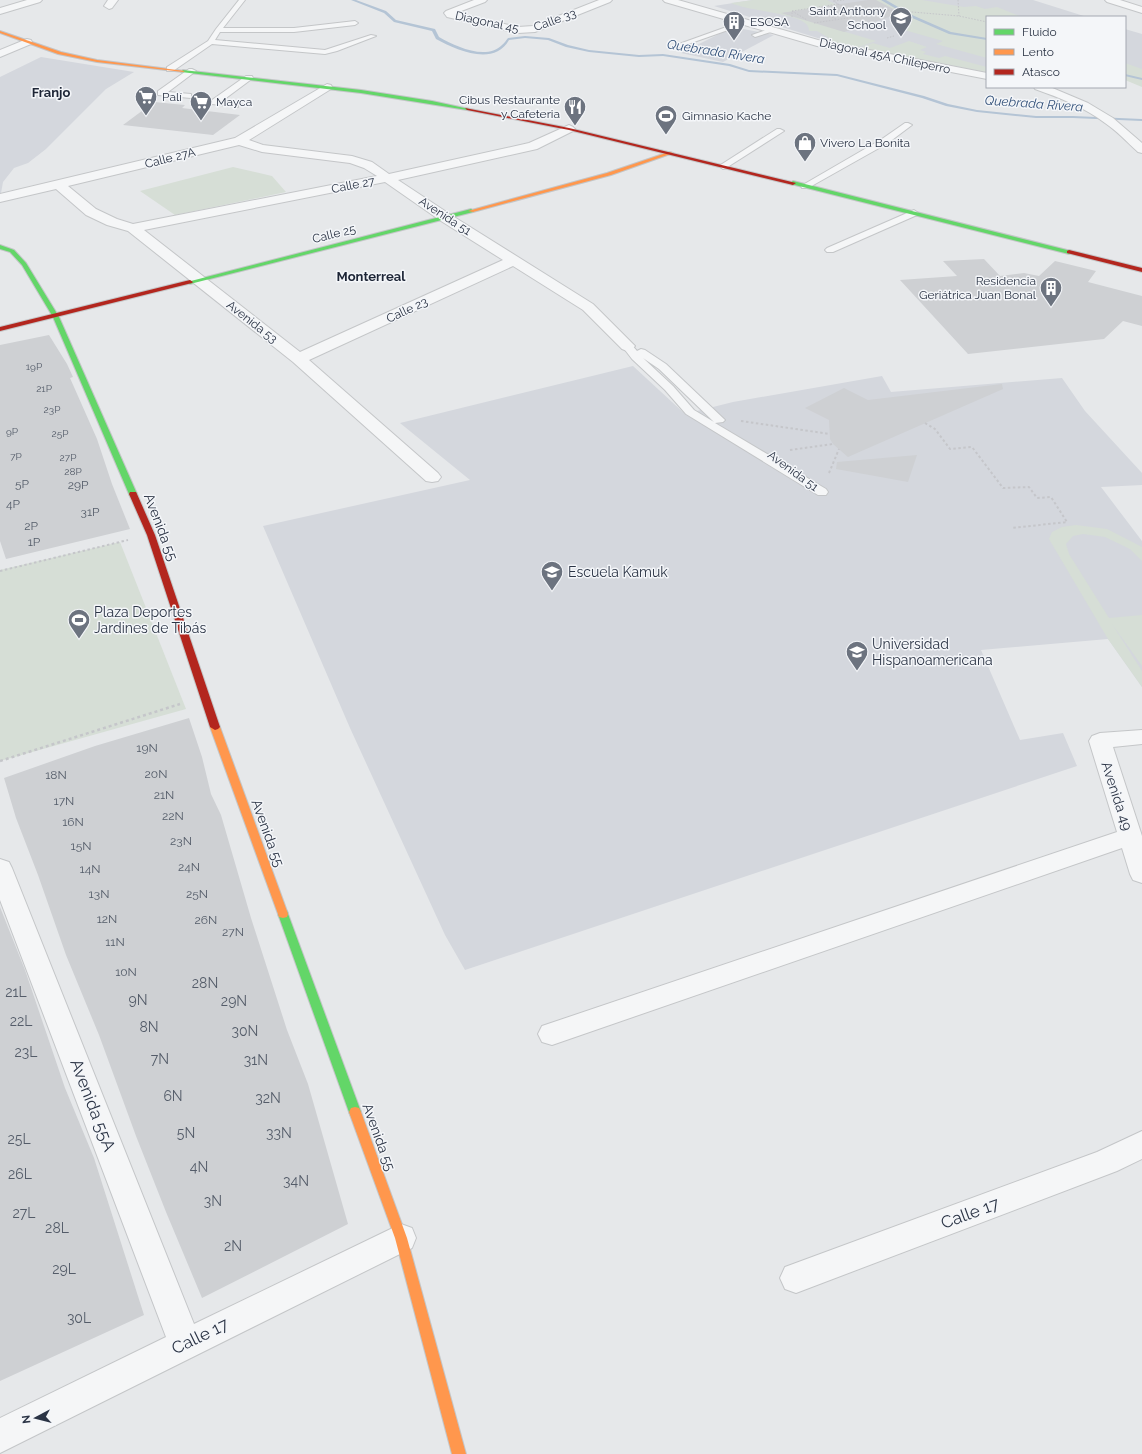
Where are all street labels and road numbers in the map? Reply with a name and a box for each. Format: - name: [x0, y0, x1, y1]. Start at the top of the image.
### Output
- street label: Calle 33: [532, 6, 578, 34]
- street label: Diagonal 45: [454, 8, 521, 36]
- street label: Diagonal 45A Chileperro: [818, 35, 952, 77]
- street label: Calle 27A: [143, 145, 197, 171]
- street label: Calle 27: [330, 174, 377, 196]
- street label: Avenida 51: [416, 194, 474, 238]
- street label: Calle 25: [311, 222, 358, 246]
- street label: Calle 23: [384, 294, 430, 326]
- street label: Avenida 53: [224, 298, 280, 346]
- street label: Avenida 51: [765, 448, 821, 494]
- street label: Avenida 55: [141, 491, 181, 563]
- street label: Avenida 49: [1098, 760, 1136, 832]
- street label: Avenida 55: [248, 797, 288, 869]
- street label: Avenida 55A: [66, 1056, 120, 1155]
- street label: Avenida 55: [359, 1101, 399, 1173]
- street label: Calle 17: [938, 1193, 1002, 1233]
- street label: Calle 17: [168, 1314, 232, 1358]

